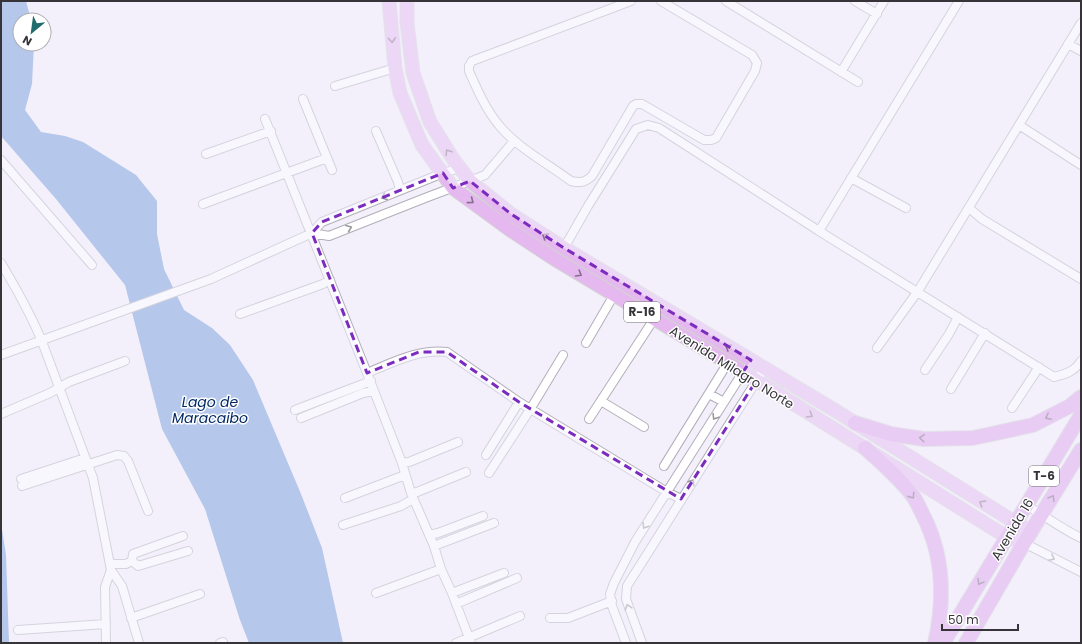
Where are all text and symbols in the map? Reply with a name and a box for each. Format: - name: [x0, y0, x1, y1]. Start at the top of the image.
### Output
- north arrow: [12, 12, 52, 52]
- text: N: [20, 32, 35, 50]
- one-way arrow: [388, 37, 397, 43]
- one-way arrow: [445, 149, 453, 156]
- one-way arrow: [381, 192, 389, 200]
- one-way arrow: [467, 197, 474, 204]
- one-way arrow: [345, 224, 352, 232]
- one-way arrow: [542, 233, 549, 241]
- one-way arrow: [575, 269, 582, 276]
- road number: R-16: [624, 302, 660, 322]
- street label: Avenida Milagro Norte: [666, 321, 798, 414]
- one-way arrow: [725, 344, 732, 351]
- water label: Lago de Maracaibo: [172, 392, 248, 428]
- one-way arrow: [806, 410, 813, 417]
- one-way arrow: [712, 413, 719, 420]
- one-way arrow: [1045, 413, 1053, 420]
- one-way arrow: [919, 434, 925, 443]
- road number: T-6: [1029, 466, 1059, 486]
- one-way arrow: [687, 479, 695, 486]
- one-way arrow: [907, 492, 915, 499]
- street label: Avenida 16: [986, 495, 1038, 564]
- one-way arrow: [1047, 495, 1054, 502]
- one-way arrow: [980, 500, 987, 507]
- one-way arrow: [643, 522, 650, 529]
- one-way arrow: [1048, 553, 1056, 561]
- one-way arrow: [977, 578, 984, 585]
- one-way arrow: [624, 603, 633, 610]
- scale bar: [942, 606, 1018, 632]
- text: 50 m: [948, 611, 979, 628]

